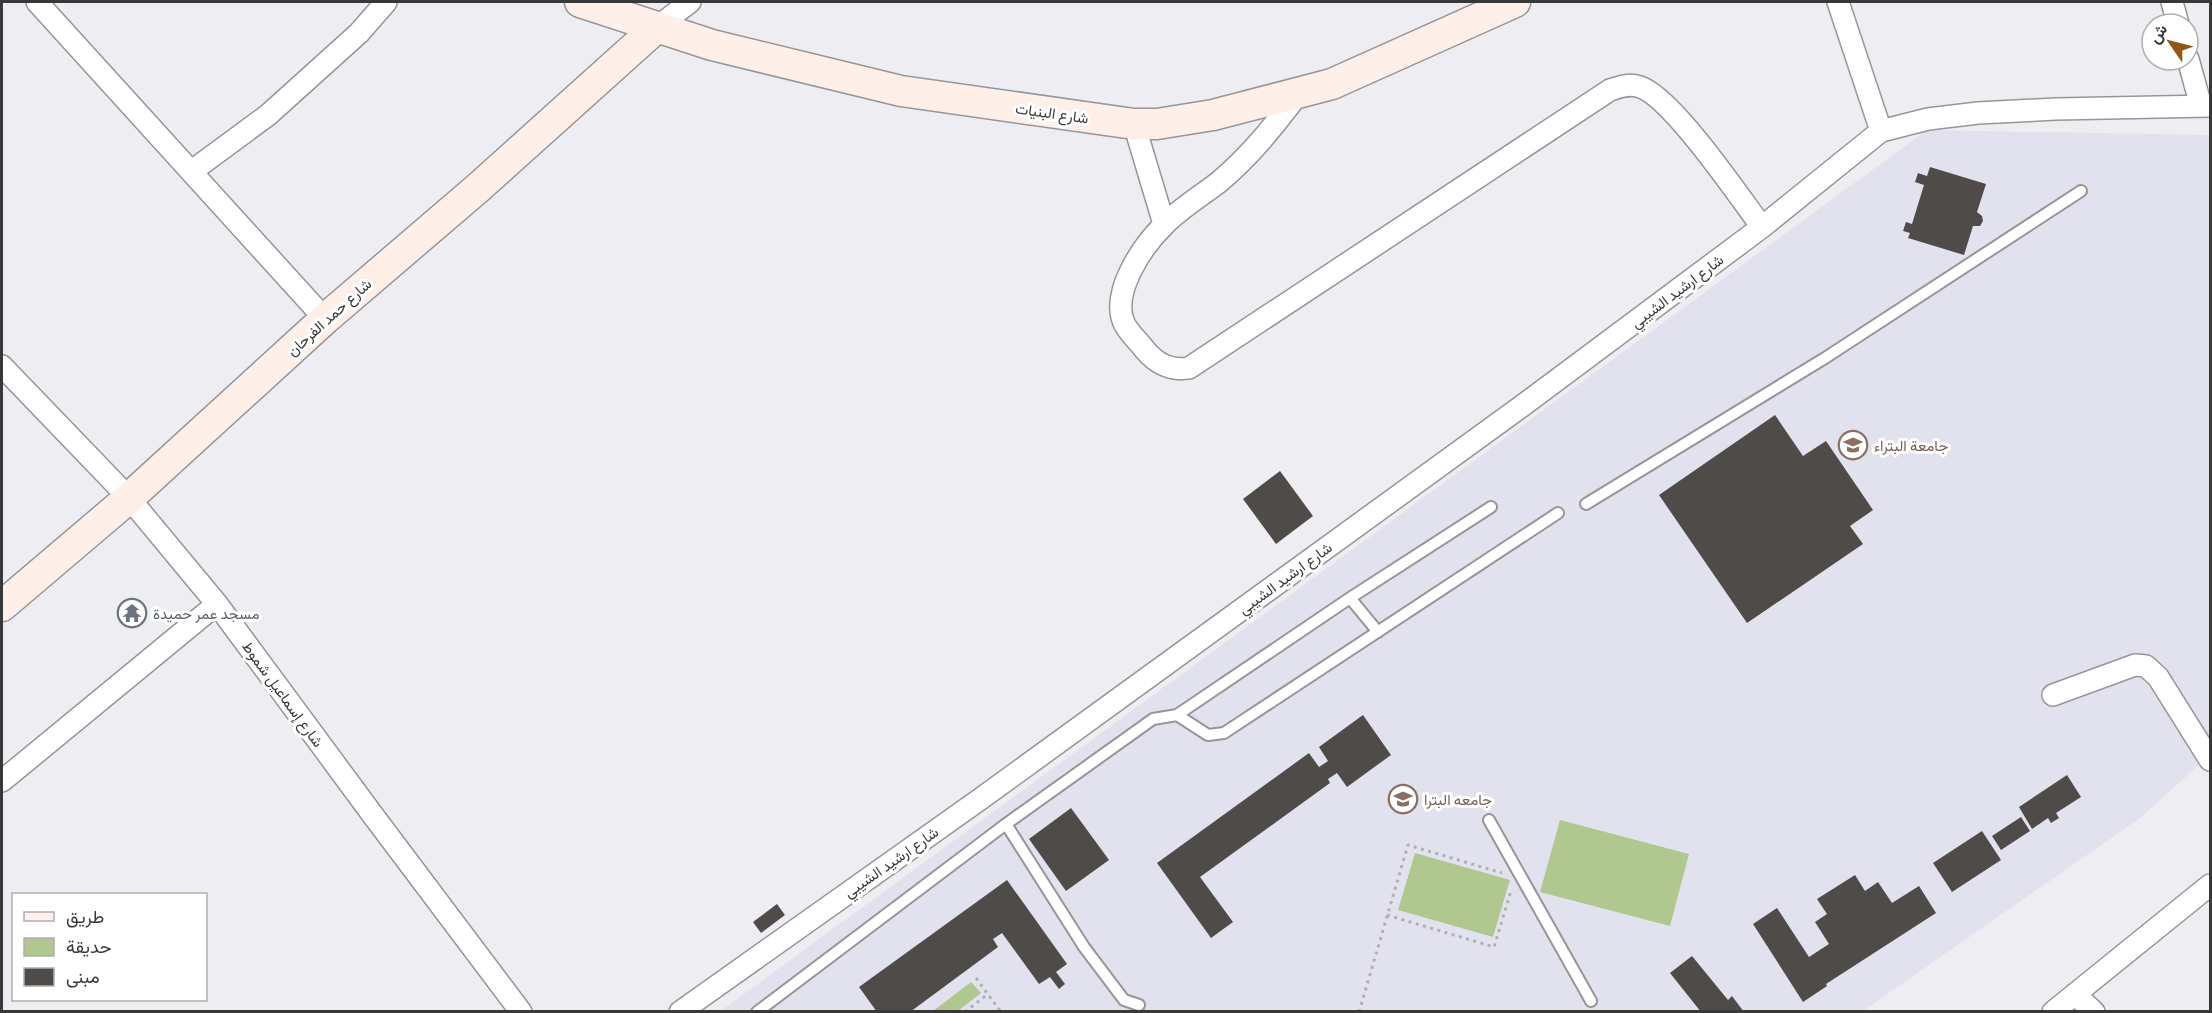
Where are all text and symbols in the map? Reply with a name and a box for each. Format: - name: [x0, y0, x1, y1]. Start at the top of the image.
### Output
- north arrow: [2140, 12, 2200, 72]
- text: ش: [2144, 20, 2171, 47]
- street label: شارع البنيات: [1014, 98, 1090, 130]
- street label: شارع ارشيد الشيبي: [1627, 250, 1730, 335]
- street label: شارع حمد الفرحان: [283, 274, 377, 361]
- school or university icon: جامعة البتراء: [1837, 429, 1869, 461]
- place label: جامعة البتراء: [1874, 436, 1948, 455]
- street label: شارع ارشيد الشيبي: [1234, 537, 1338, 622]
- temple icon: مسجد عمر حميدة: [116, 597, 148, 629]
- place label: مسجد عمر حميدة: [153, 604, 260, 623]
- street label: شارع إسماعيل شموط: [237, 637, 328, 752]
- school or university icon: جامعه البترا: [1387, 783, 1419, 815]
- place label: جامعه البترا: [1424, 790, 1492, 809]
- street label: شارع ارشيد الشيبي: [840, 822, 945, 905]
- legend: [12, 893, 207, 1001]
- text: طريق: [66, 905, 104, 928]
- text: حديقة: [66, 935, 112, 958]
- text: مبنى: [66, 965, 100, 988]

